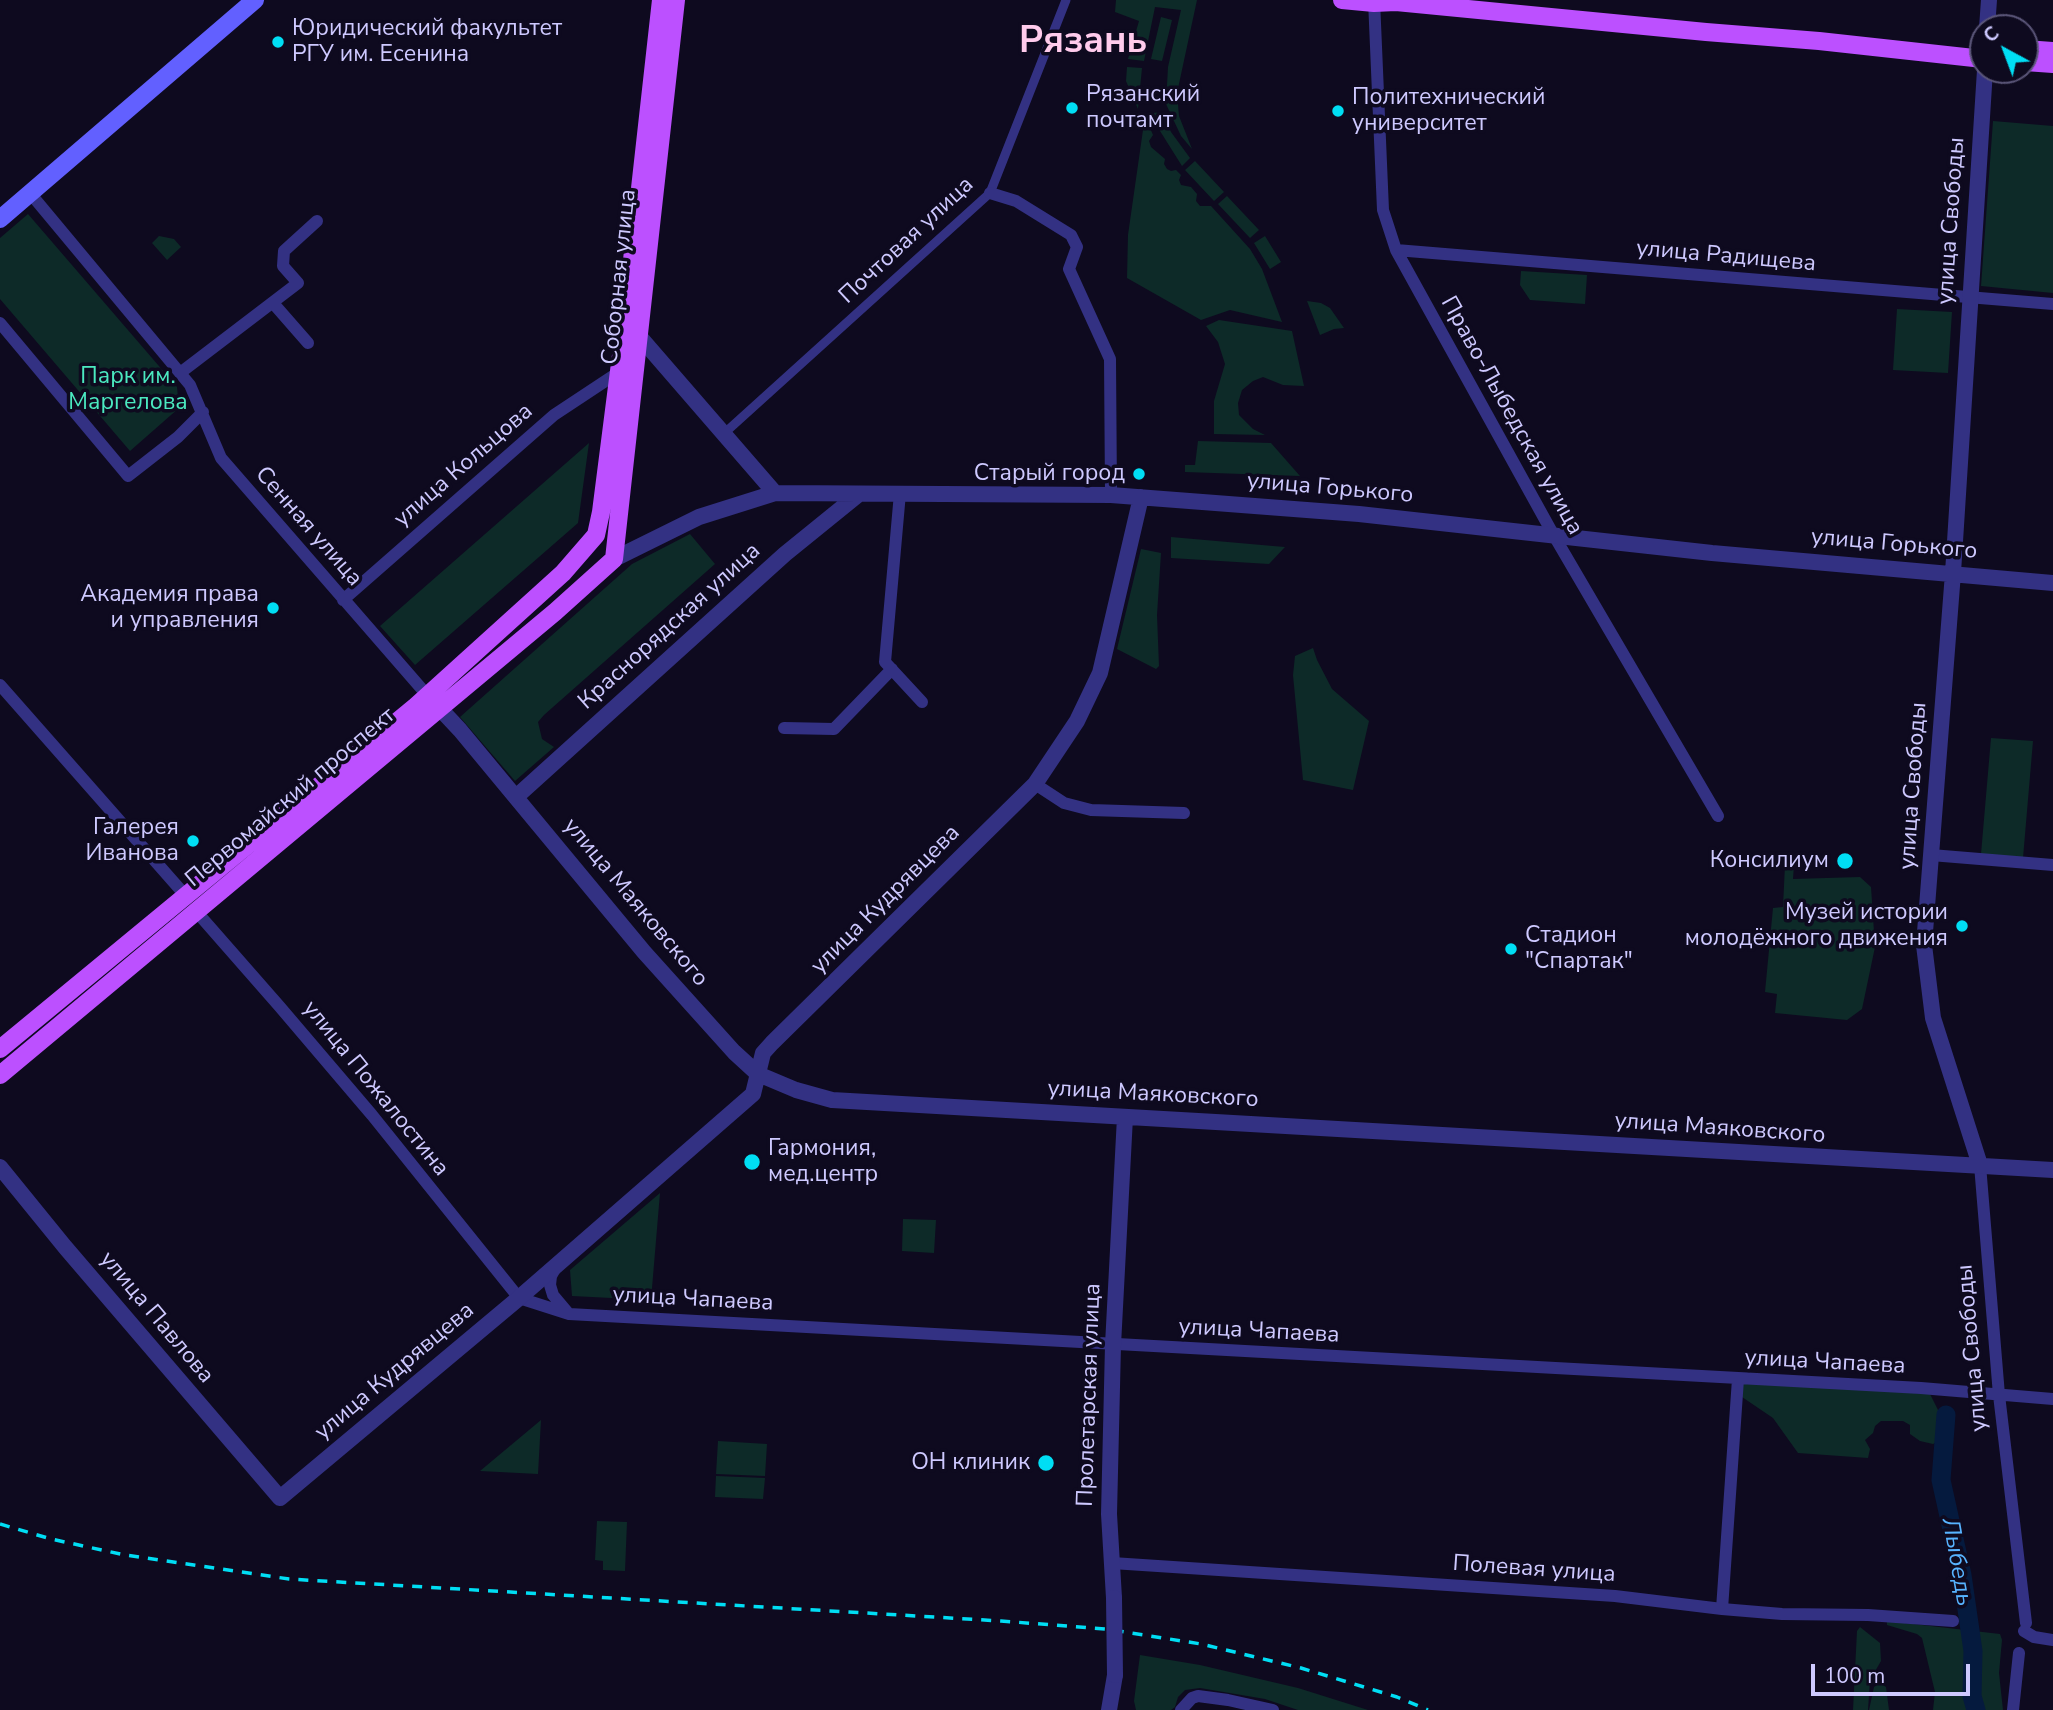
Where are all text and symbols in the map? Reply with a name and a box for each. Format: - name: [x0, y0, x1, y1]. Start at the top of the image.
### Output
- north arrow: [1969, 14, 2039, 84]
- place label: Юридический факультет РГУ им. Есенина: [292, 15, 562, 69]
- district label: Рязань: [1019, 21, 1147, 65]
- text: С: [1978, 21, 2005, 49]
- marker: Юридический факультет РГУ им. Есенина: [270, 34, 286, 50]
- place label: Рязанский почтамт: [1086, 81, 1200, 135]
- place label: Политехнический университет: [1352, 84, 1545, 138]
- marker: Рязанский почтамт: [1064, 100, 1080, 116]
- marker: Политехнический университет: [1330, 103, 1346, 119]
- street label: улица Свободы: [1932, 136, 1972, 306]
- street label: Почтовая улица: [834, 172, 980, 310]
- street label: Соборная улица: [597, 188, 643, 366]
- street label: улица Радищева: [1635, 235, 1817, 279]
- street label: Право-Лыбедская улица: [1434, 292, 1588, 540]
- park label: Парк им. Маргелова: [68, 363, 188, 417]
- street label: улица Кольцова: [389, 398, 539, 534]
- place label: Старый город: [974, 460, 1125, 488]
- street label: Сенная улица: [249, 462, 367, 592]
- marker: Старый город: [1131, 466, 1147, 482]
- street label: улица Горького: [1246, 468, 1414, 510]
- street label: улица Горького: [1810, 524, 1978, 566]
- street label: Краснорядская улица: [573, 538, 767, 716]
- place label: Академия права и управления: [80, 581, 259, 635]
- marker: Академия права и управления: [265, 600, 281, 616]
- street label: улица Свободы: [1894, 701, 1934, 871]
- street label: Первомайский проспект: [181, 702, 401, 894]
- street label: улица Маяковского: [557, 813, 713, 993]
- place label: Галерея Иванова: [86, 814, 179, 868]
- street label: улица Кудрявцева: [806, 820, 966, 980]
- marker: Галерея Иванова: [185, 833, 201, 849]
- place label: Консилиум: [1710, 847, 1829, 875]
- marker: Консилиум: [1835, 851, 1855, 871]
- place label: Музей истории молодёжного движения: [1685, 899, 1948, 953]
- marker: Музей истории молодёжного движения: [1954, 918, 1970, 934]
- place label: Стадион "Спартак": [1525, 922, 1633, 976]
- marker: Стадион "Спартак": [1503, 941, 1519, 957]
- street label: улица Пожалостина: [296, 996, 454, 1182]
- street label: улица Маяковского: [1047, 1076, 1259, 1114]
- street label: улица Маяковского: [1614, 1108, 1826, 1150]
- place label: Гармония, мед.центр: [768, 1135, 878, 1189]
- marker: Гармония, мед.центр: [742, 1152, 762, 1172]
- street label: улица Павлова: [93, 1246, 219, 1390]
- street label: улица Свободы: [1952, 1263, 1994, 1433]
- street label: улица Чапаева: [612, 1282, 774, 1318]
- street label: Пролетарская улица: [1072, 1283, 1108, 1507]
- street label: улица Кудрявцева: [310, 1297, 480, 1447]
- street label: улица Чапаева: [1178, 1314, 1340, 1350]
- street label: улица Чапаева: [1744, 1345, 1906, 1381]
- place label: ОН клиник: [911, 1449, 1030, 1477]
- marker: ОН клиник: [1036, 1453, 1056, 1473]
- water label: Лыбедь: [1934, 1516, 1978, 1608]
- street label: Полевая улица: [1452, 1551, 1616, 1589]
- scale bar: [1815, 1650, 1974, 1694]
- text: 100 m: [1824, 1662, 1885, 1690]

